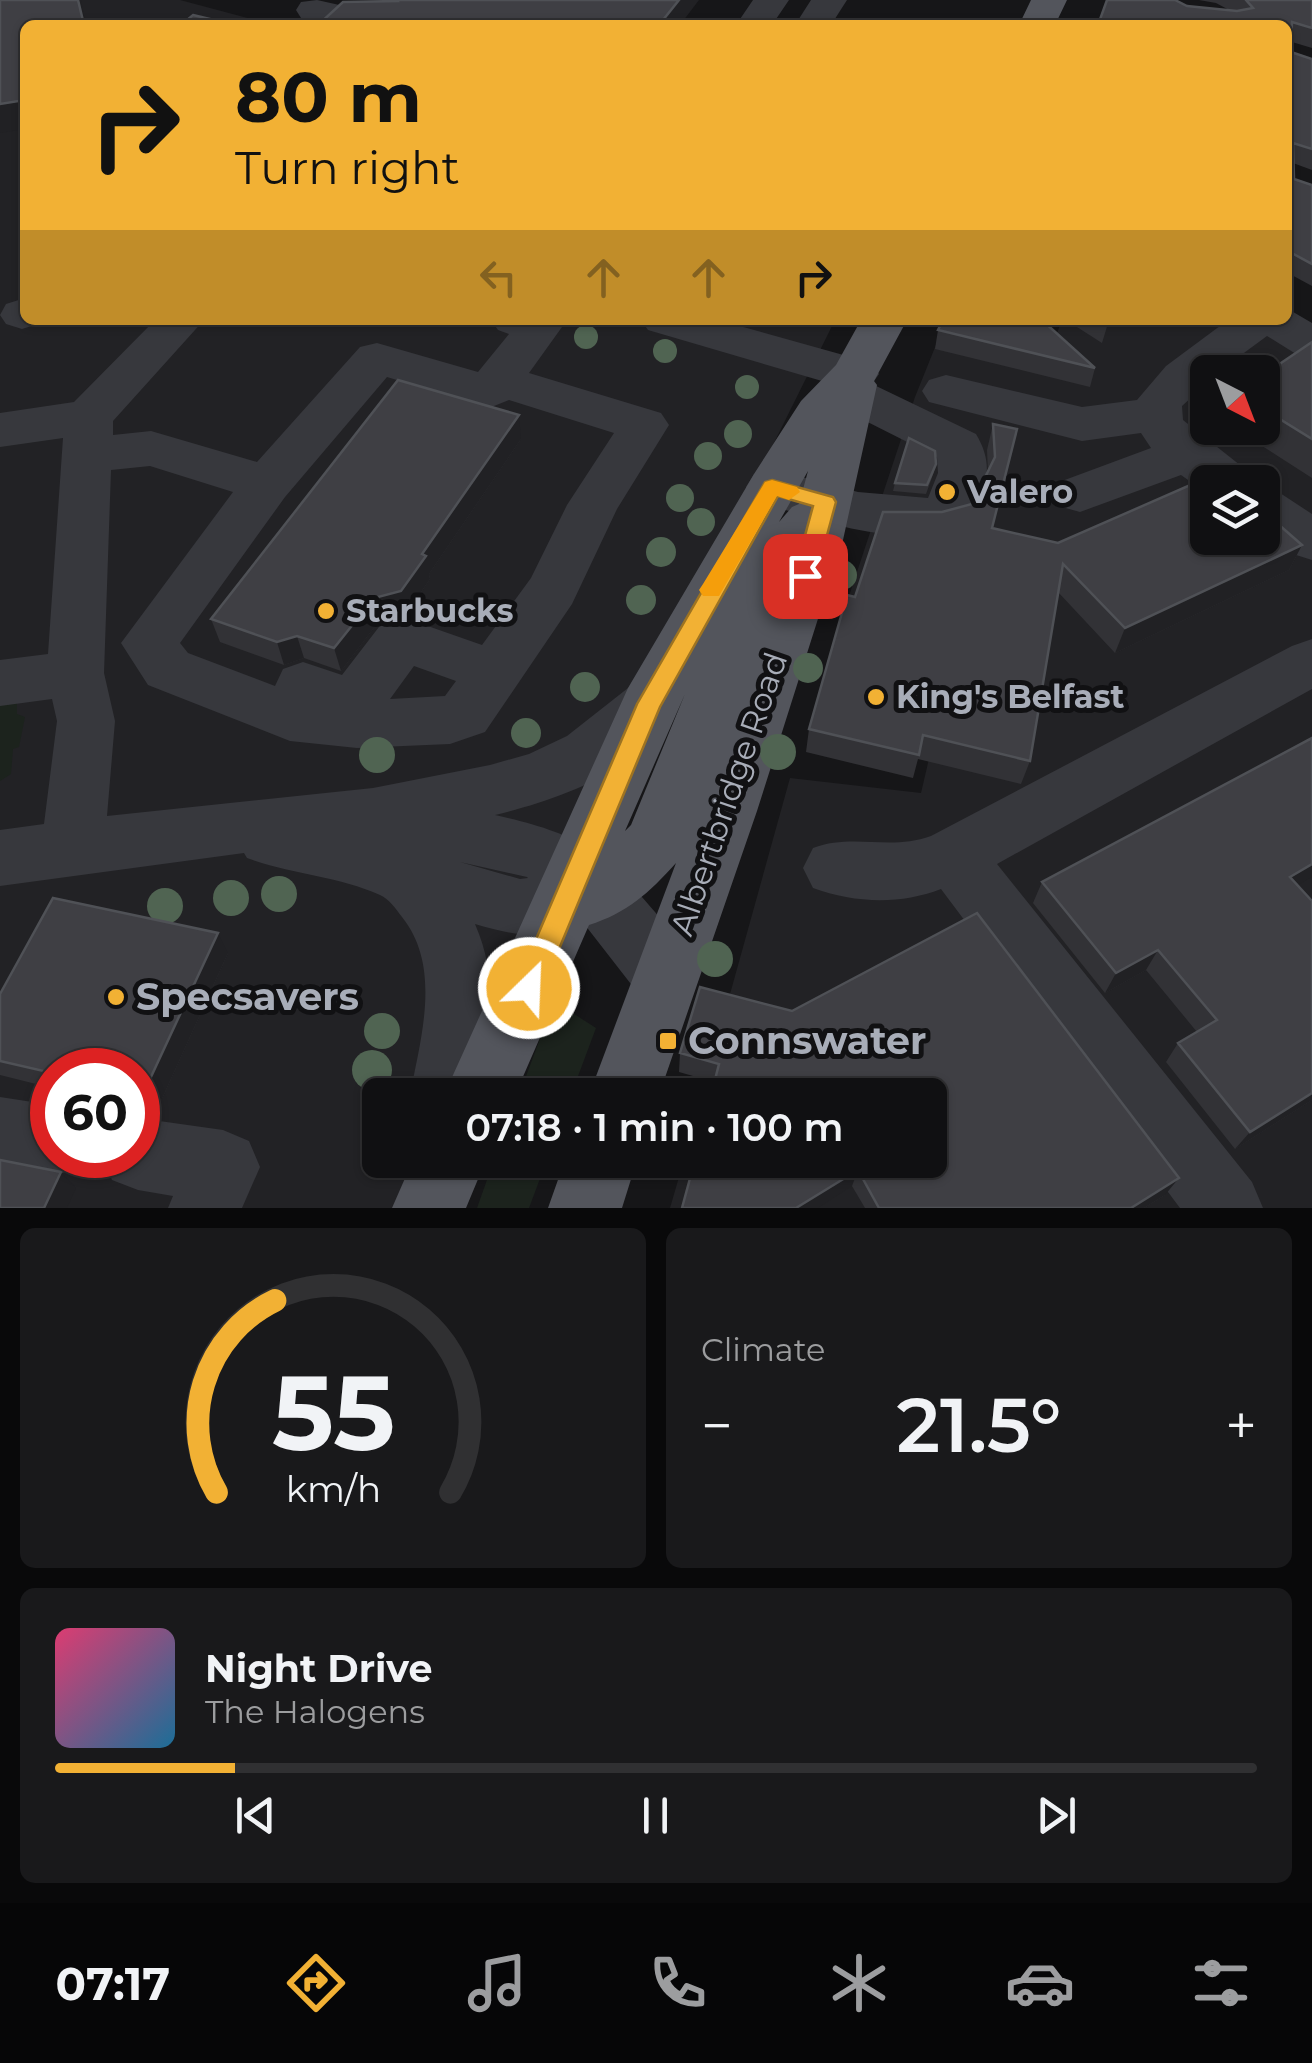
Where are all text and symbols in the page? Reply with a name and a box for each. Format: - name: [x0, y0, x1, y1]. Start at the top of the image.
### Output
- text: 80 m: [235, 54, 422, 140]
- icon: right: [70, 60, 200, 190]
- text: Turn right: [235, 140, 460, 195]
- icon: left: [471, 250, 526, 305]
- icon: ahead: [576, 250, 631, 305]
- icon: ahead: [681, 250, 736, 305]
- icon: right: [786, 250, 841, 305]
- north arrow: [1190, 355, 1280, 445]
- map controls: [1190, 355, 1280, 555]
- button: layers: [1190, 465, 1280, 555]
- place label: Valero: [966, 472, 1073, 511]
- marker: Valero: [936, 481, 958, 503]
- pin: [763, 534, 848, 619]
- icon: arrive: [778, 549, 833, 604]
- place label: Starbucks: [346, 591, 513, 630]
- marker: Starbucks: [315, 600, 337, 622]
- street label: Albertbridge Road: [662, 647, 795, 940]
- place label: King's Belfast: [896, 677, 1124, 716]
- marker: King's Belfast: [865, 686, 887, 708]
- position arrow: [477, 936, 581, 1040]
- place label: Specsavers: [136, 973, 359, 1020]
- marker: Specsavers: [105, 986, 127, 1008]
- place label: Connswater: [688, 1017, 926, 1064]
- marker: Connswater: [657, 1030, 679, 1052]
- speed limit sign: 60: [30, 1048, 160, 1178]
- text: 07:18 · 1 min · 100 m: [466, 1104, 843, 1151]
- text: Climate: [701, 1330, 825, 1369]
- text: 55: [271, 1349, 395, 1476]
- text: 21.5°: [896, 1379, 1062, 1471]
- text: −: [701, 1392, 733, 1459]
- text: +: [1225, 1392, 1257, 1459]
- text: km/h: [285, 1467, 381, 1511]
- text: Night Drive: [205, 1645, 432, 1692]
- text: The Halogens: [205, 1692, 425, 1731]
- icon: previous: [228, 1788, 283, 1843]
- icon: pause: [628, 1788, 683, 1843]
- icon: next: [1029, 1788, 1084, 1843]
- icon: directions: [281, 1948, 351, 2018]
- icon: music: [462, 1948, 532, 2018]
- icon: phone: [643, 1948, 713, 2018]
- icon: climate: [824, 1948, 894, 2018]
- icon: car: [1005, 1948, 1075, 2018]
- icon: filters: [1186, 1948, 1256, 2018]
- text: 07:17: [56, 1956, 170, 2011]

